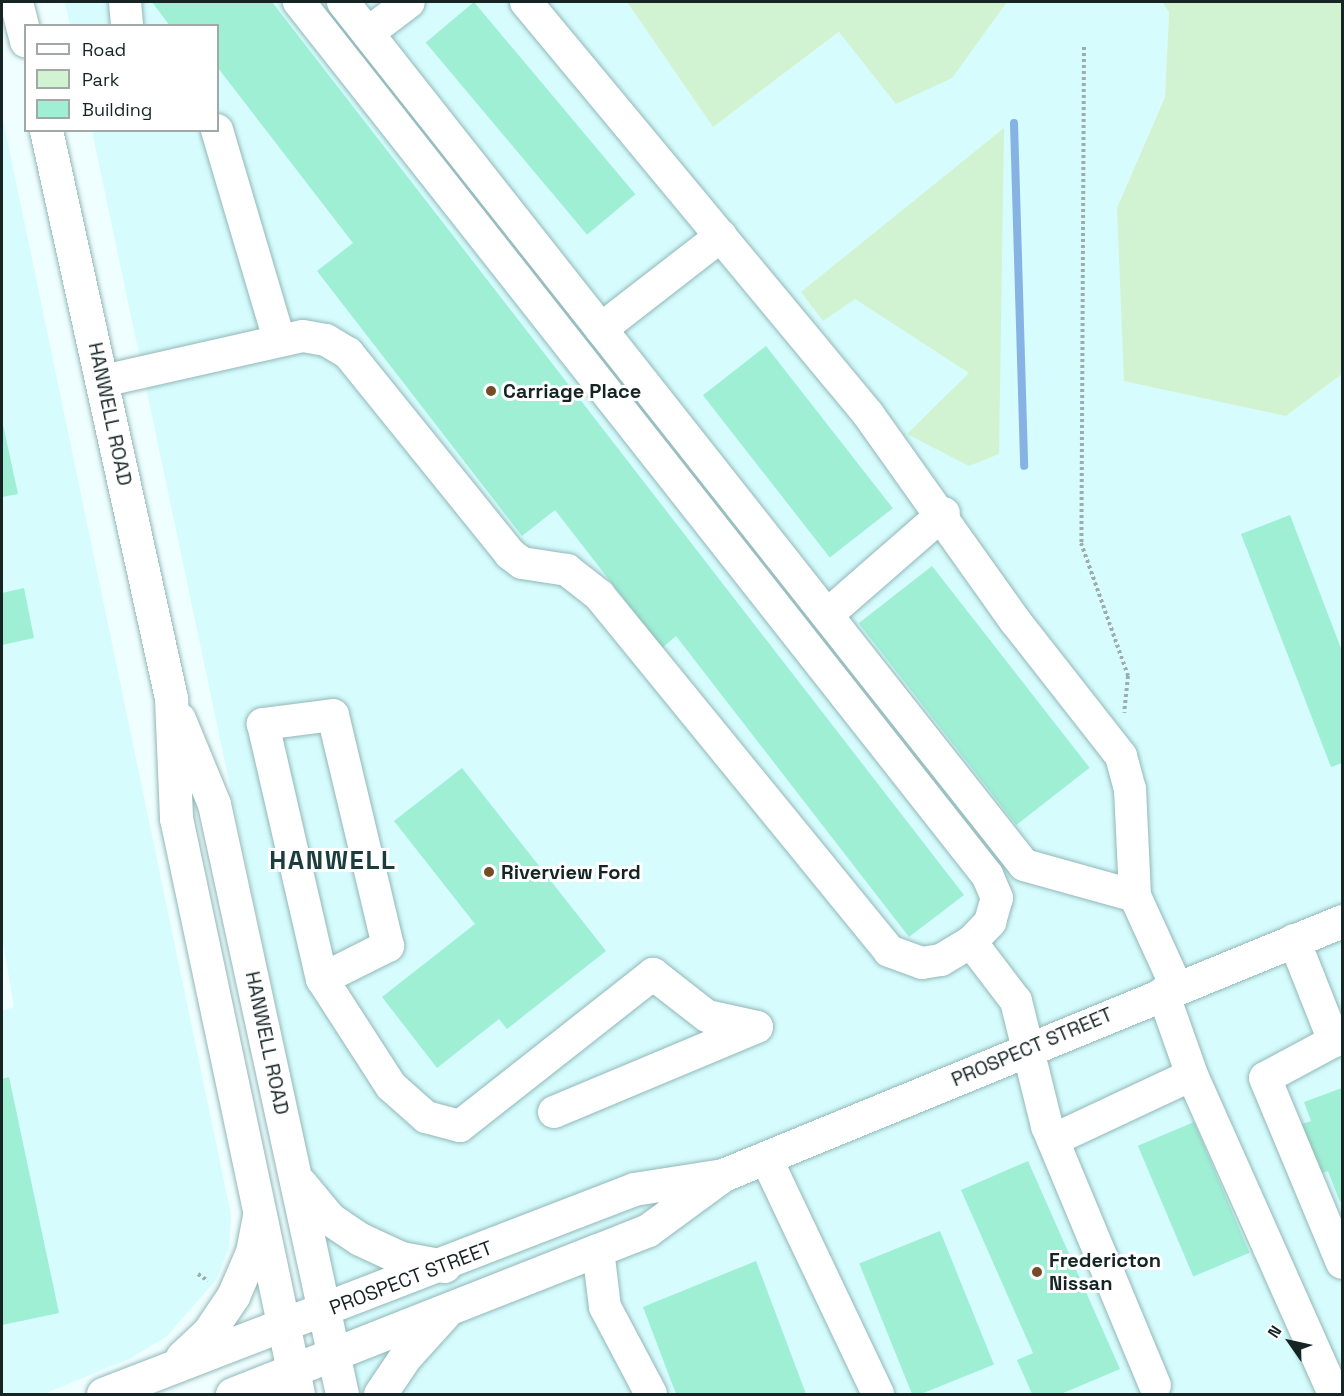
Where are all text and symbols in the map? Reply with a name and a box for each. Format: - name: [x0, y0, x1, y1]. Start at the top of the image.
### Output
- legend: [24, 24, 219, 132]
- text: Road: [82, 38, 126, 61]
- text: Park: [82, 68, 119, 91]
- text: Building: [82, 98, 152, 121]
- street label: HANWELL ROAD: [83, 340, 137, 488]
- place label: Carriage Place: [503, 379, 641, 403]
- marker: Carriage Place: [484, 384, 498, 398]
- district label: HANWELL: [269, 845, 397, 877]
- place label: Riverview Ford: [501, 860, 641, 884]
- marker: Riverview Ford: [482, 865, 496, 879]
- street label: HANWELL ROAD: [240, 969, 294, 1117]
- street label: PROSPECT STREET: [948, 1002, 1116, 1092]
- street label: PROSPECT STREET: [326, 1236, 496, 1320]
- place label: Fredericton Nissan: [1049, 1248, 1161, 1295]
- marker: Fredericton Nissan: [1030, 1265, 1044, 1279]
- north arrow: [1260, 1312, 1320, 1372]
- text: N: [1263, 1321, 1286, 1342]

